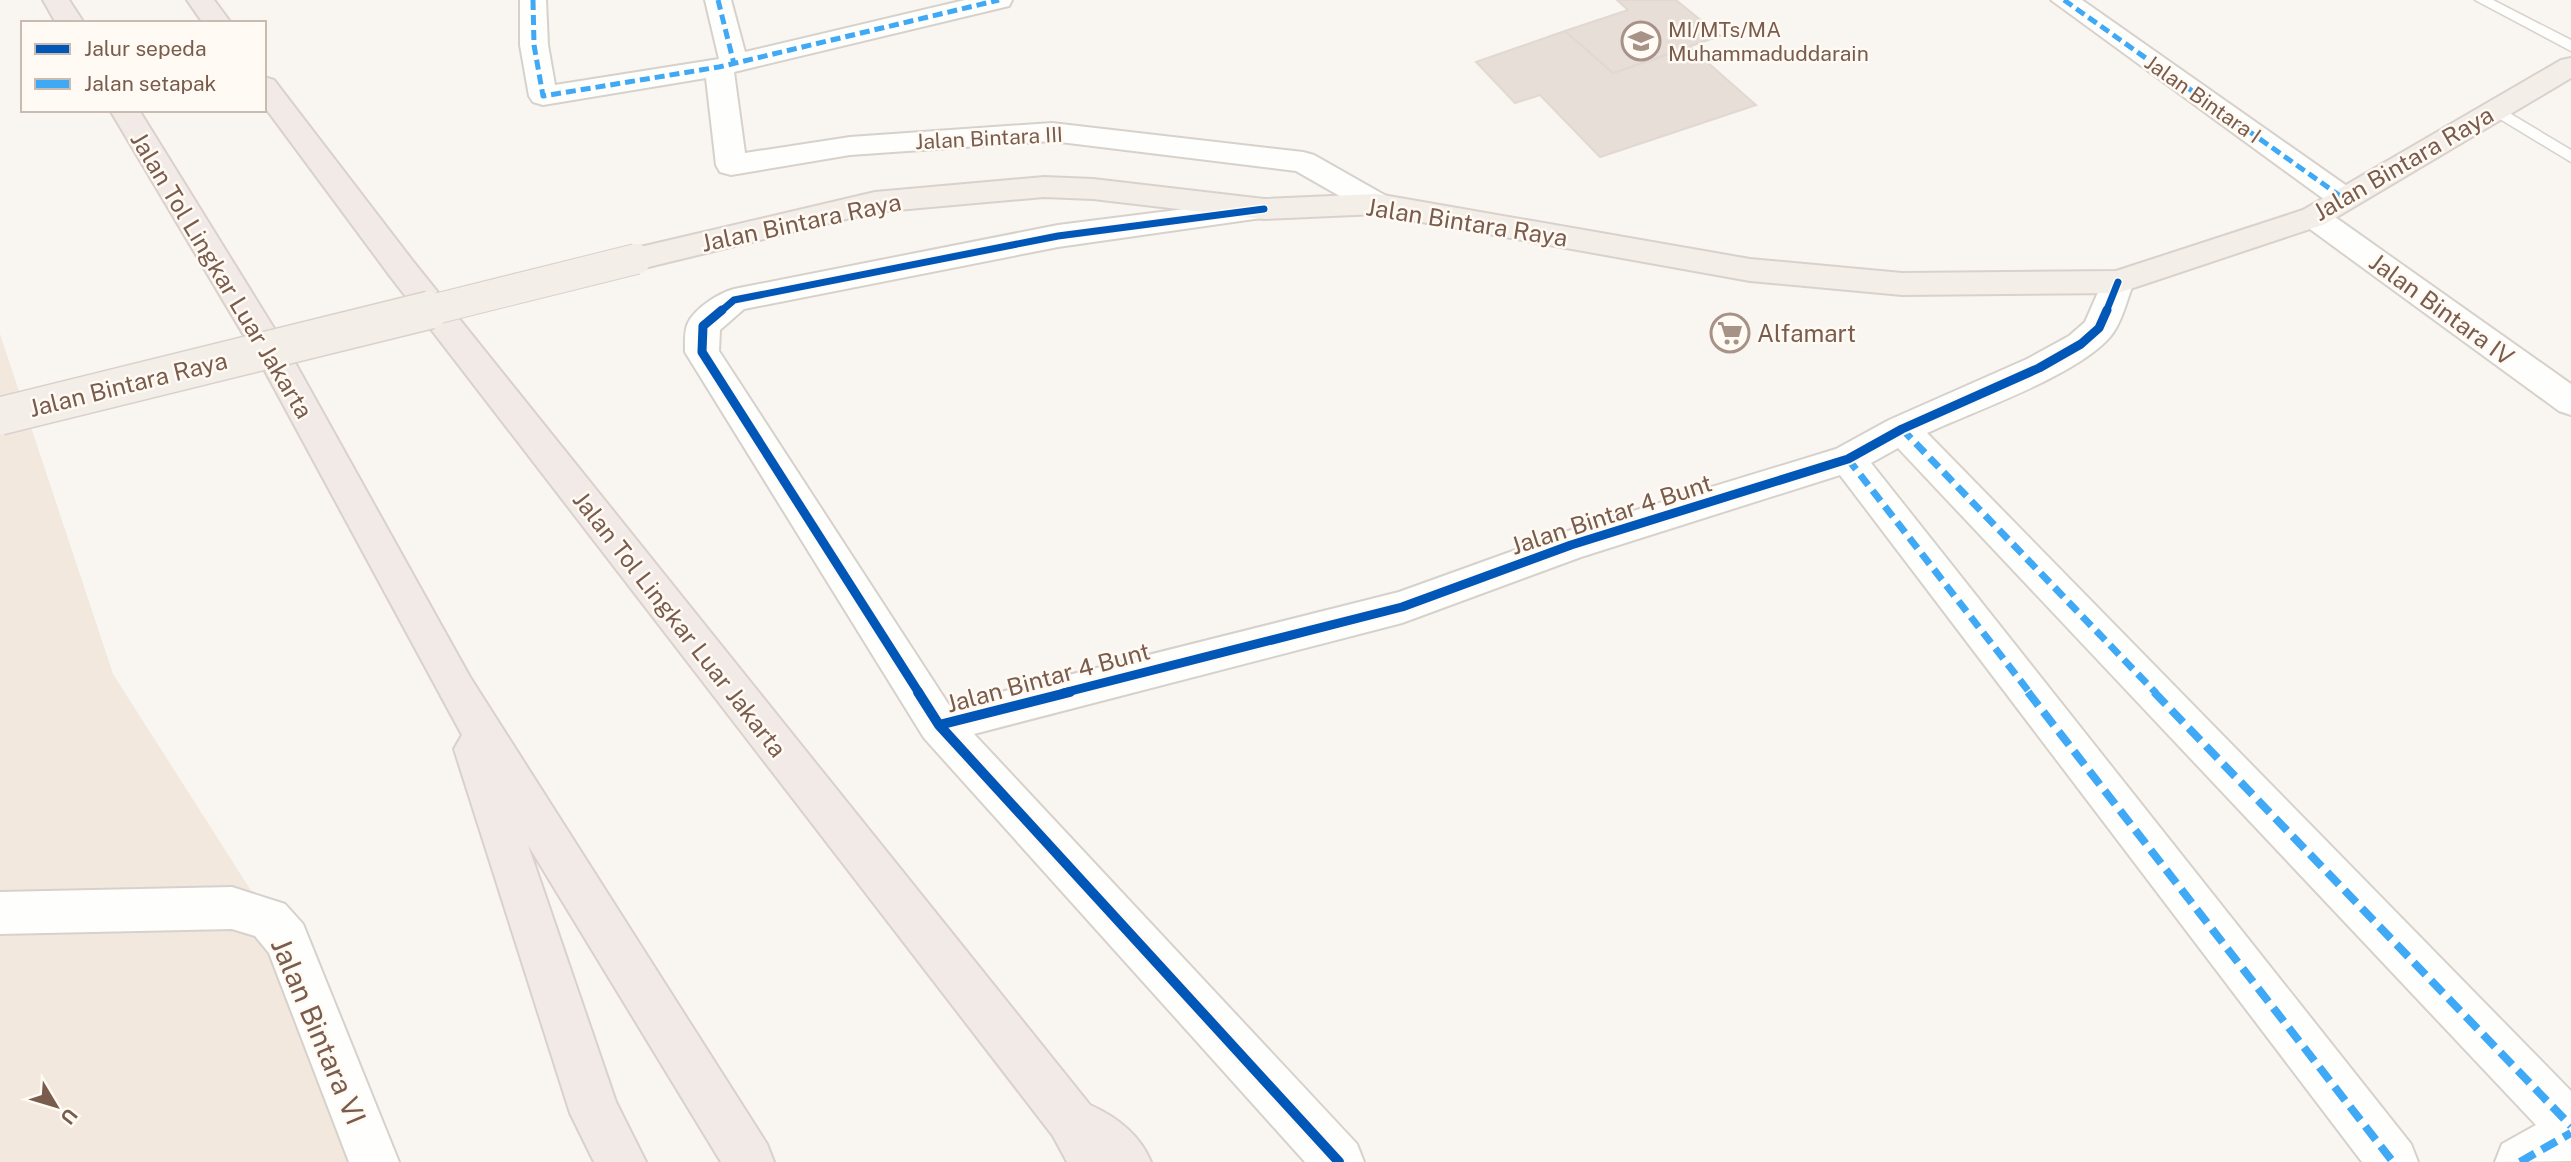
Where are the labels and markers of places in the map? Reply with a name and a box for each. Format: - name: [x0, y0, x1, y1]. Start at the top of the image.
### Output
- place label: MI/MTs/MA Muhammaduddarain: [1668, 17, 1869, 66]
- school or university icon: MI/MTs/MA Muhammaduddarain: [1620, 20, 1662, 62]
- supermarket icon: Alfamart: [1709, 312, 1751, 354]
- place label: Alfamart: [1757, 319, 1856, 347]

